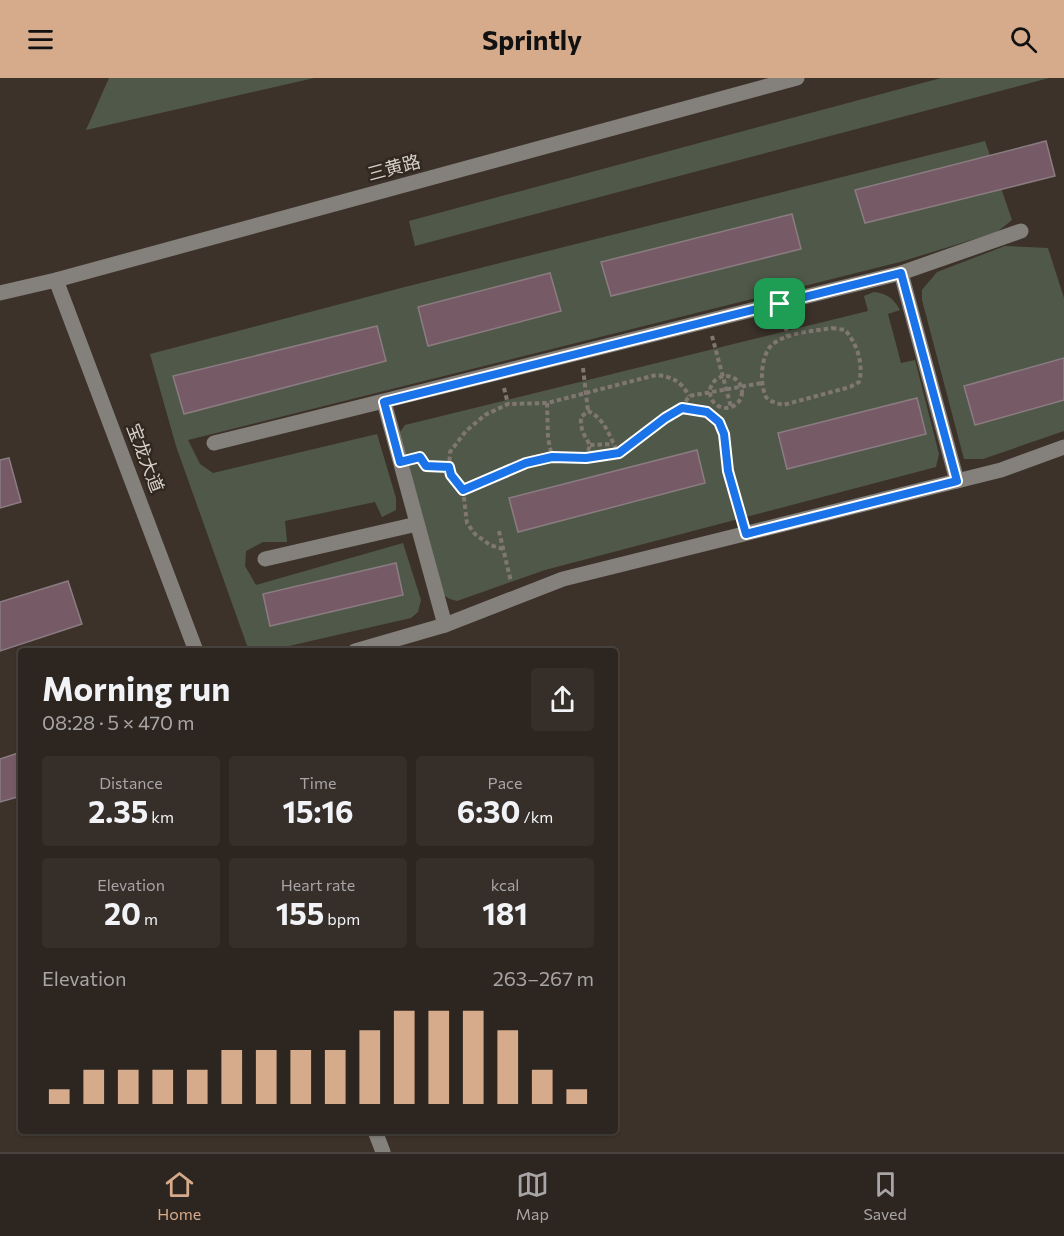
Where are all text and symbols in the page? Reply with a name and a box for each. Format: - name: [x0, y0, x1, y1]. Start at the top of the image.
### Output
- icon: menu: [24, 23, 57, 56]
- text: Sprintly: [482, 23, 582, 56]
- icon: search: [1007, 23, 1040, 56]
- street label: 三黄路: [365, 149, 423, 185]
- pin: [754, 278, 805, 329]
- icon: arrive: [763, 287, 796, 320]
- street label: 宝龙大道: [123, 420, 169, 495]
- text: Morning run: [42, 667, 230, 708]
- button: share: [531, 668, 594, 731]
- text: 08:28 · 5 × 470 m: [42, 710, 194, 734]
- text: Distance: [99, 773, 163, 792]
- text: Time: [300, 773, 336, 792]
- text: Pace: [488, 773, 522, 792]
- text: 2.35: [88, 792, 148, 829]
- text: 15:16: [282, 792, 354, 829]
- text: 6:30: [457, 792, 521, 829]
- text: km: [148, 807, 174, 826]
- text: /km: [521, 807, 553, 826]
- text: Elevation: [97, 875, 165, 894]
- text: Heart rate: [281, 875, 355, 894]
- text: kcal: [491, 875, 519, 894]
- text: 20: [104, 894, 141, 931]
- text: 155: [276, 894, 324, 931]
- text: 181: [482, 894, 528, 931]
- text: m: [141, 909, 158, 928]
- text: bpm: [324, 909, 360, 928]
- text: Elevation: [42, 966, 127, 990]
- text: 263–267 m: [493, 966, 594, 990]
- tab: Home: [157, 1168, 201, 1223]
- tab: Map: [516, 1168, 549, 1223]
- tab: Saved: [863, 1168, 907, 1223]

